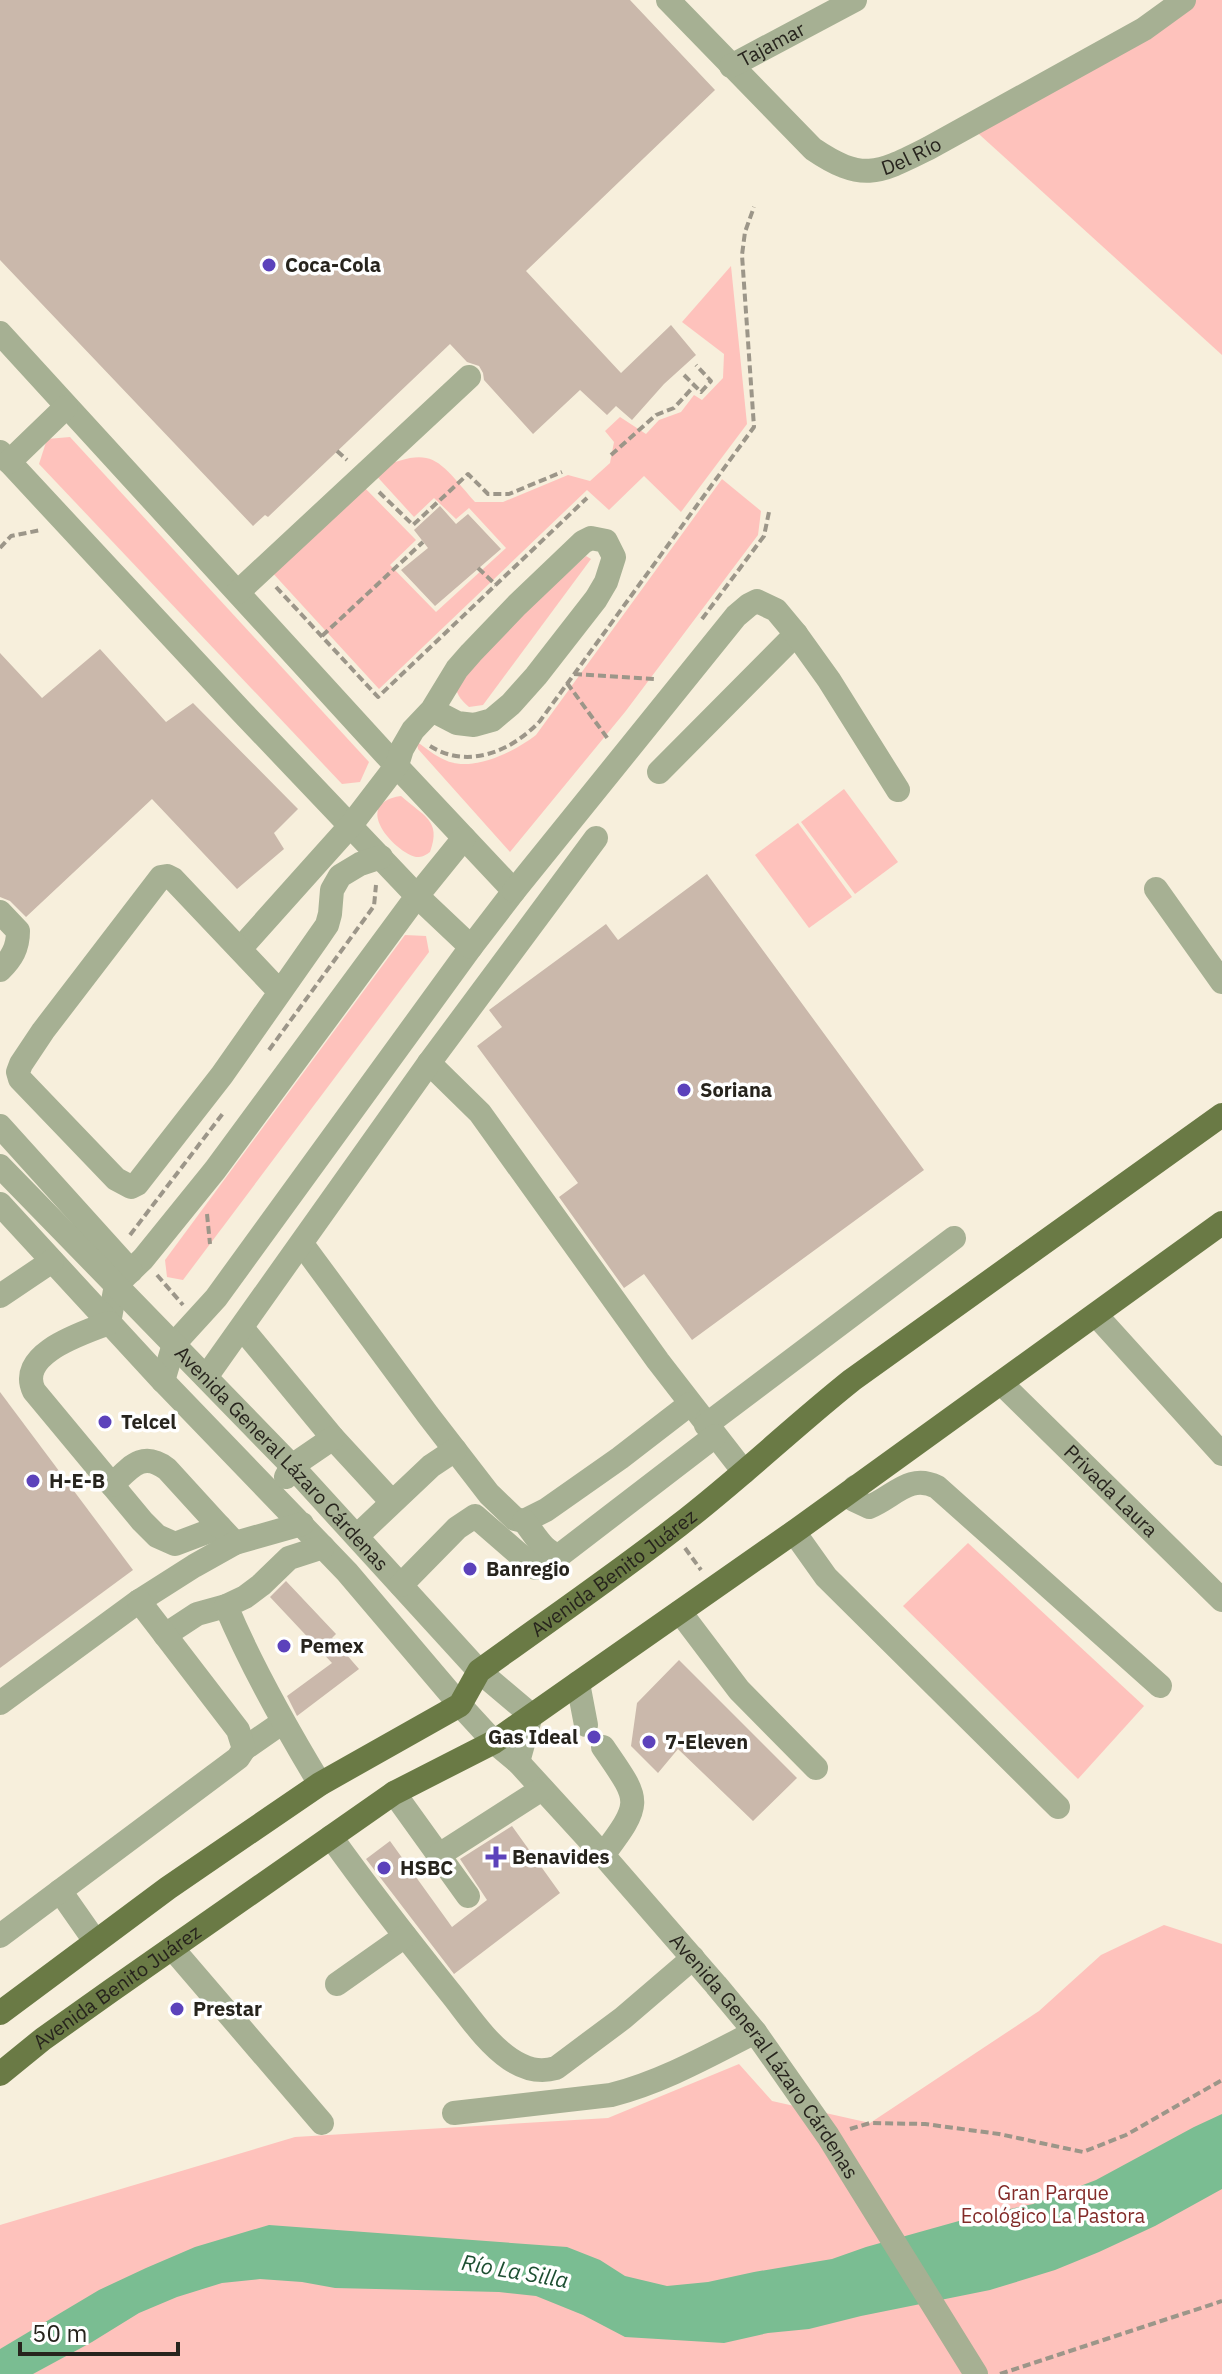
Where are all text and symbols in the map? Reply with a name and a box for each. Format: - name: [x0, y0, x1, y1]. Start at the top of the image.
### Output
- street label: Tajamar: [733, 15, 809, 73]
- street label: Del Río: [877, 130, 946, 181]
- place label: Coca-Cola: [285, 251, 381, 278]
- marker: Coca-Cola: [260, 256, 278, 274]
- place label: Soriana: [700, 1076, 772, 1103]
- marker: Soriana: [675, 1081, 693, 1099]
- street label: Avenida General Lázaro Cárdenas: [169, 1340, 395, 1576]
- place label: Telcel: [121, 1408, 176, 1435]
- marker: Telcel: [96, 1413, 114, 1431]
- street label: Privada Laura: [1058, 1438, 1164, 1543]
- place label: H-E-B: [49, 1467, 105, 1494]
- marker: H-E-B: [24, 1472, 42, 1490]
- street label: Avenida Benito Juárez: [525, 1503, 702, 1643]
- place label: Banregio: [486, 1555, 570, 1582]
- marker: Banregio: [461, 1560, 479, 1578]
- place label: Pemex: [300, 1632, 364, 1659]
- marker: Pemex: [275, 1637, 293, 1655]
- place label: Gas Ideal: [488, 1723, 578, 1750]
- marker: Gas Ideal: [585, 1728, 603, 1746]
- place label: 7-Eleven: [665, 1728, 748, 1755]
- marker: 7-Eleven: [640, 1733, 658, 1751]
- place label: Benavides: [512, 1843, 610, 1870]
- marker: Benavides: [487, 1848, 505, 1866]
- place label: HSBC: [400, 1854, 453, 1881]
- marker: HSBC: [375, 1859, 393, 1877]
- street label: Avenida Benito Juárez: [27, 1918, 206, 2055]
- street label: Avenida General Lázaro Cárdenas: [664, 1927, 865, 2184]
- place label: Prestar: [193, 1995, 262, 2022]
- marker: Prestar: [168, 2000, 186, 2018]
- park label: Gran Parque Ecológico La Pastora: [961, 2179, 1145, 2229]
- water label: Río La Silla: [459, 2247, 571, 2294]
- scale bar: [20, 2306, 178, 2356]
- text: 50 m: [32, 2317, 87, 2349]

